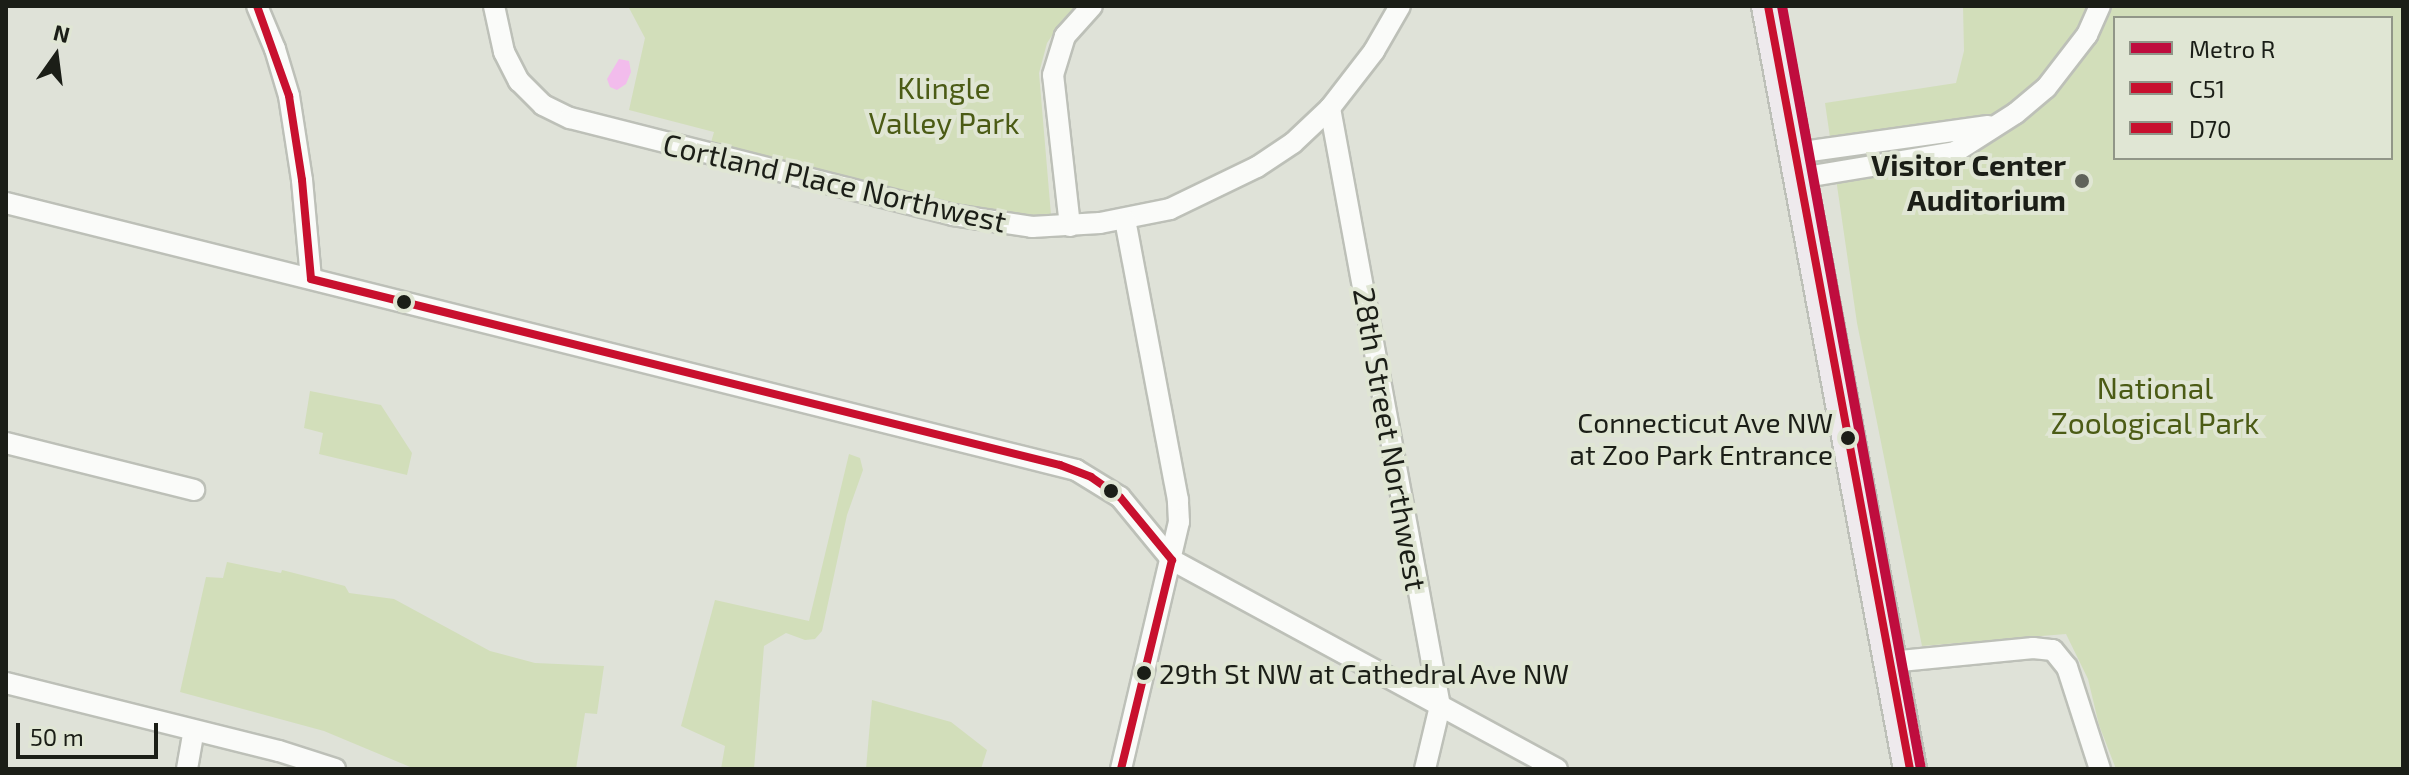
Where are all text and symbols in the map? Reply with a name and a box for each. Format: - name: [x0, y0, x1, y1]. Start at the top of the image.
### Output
- north arrow: [16, 16, 96, 96]
- legend: [2113, 16, 2393, 160]
- text: N: [51, 18, 73, 47]
- text: Metro R: [2189, 34, 2275, 63]
- park label: Klingle Valley Park: [868, 69, 1020, 140]
- text: C51: [2189, 74, 2225, 103]
- text: D70: [2189, 114, 2232, 143]
- street label: Cortland Place Northwest: [660, 125, 1010, 239]
- place label: Visitor Center Auditorium: [1870, 146, 2066, 216]
- marker: Visitor Center Auditorium: [2073, 172, 2091, 190]
- street label: 28th Street Northwest: [1347, 285, 1435, 593]
- unlabelled marker: [396, 294, 412, 310]
- park label: National Zoological Park: [2050, 369, 2260, 440]
- place label: Connecticut Ave NW at Zoo Park Entrance: [1569, 405, 1833, 471]
- marker: Connecticut Ave NW at Zoo Park Entrance: [1840, 430, 1856, 446]
- unlabelled marker: [1103, 483, 1119, 499]
- place label: 29th St NW at Cathedral Ave NW: [1159, 656, 1571, 690]
- marker: 29th St NW at Cathedral Ave NW: [1136, 665, 1152, 681]
- scale bar: [20, 707, 162, 757]
- text: 50 m: [30, 722, 84, 751]

